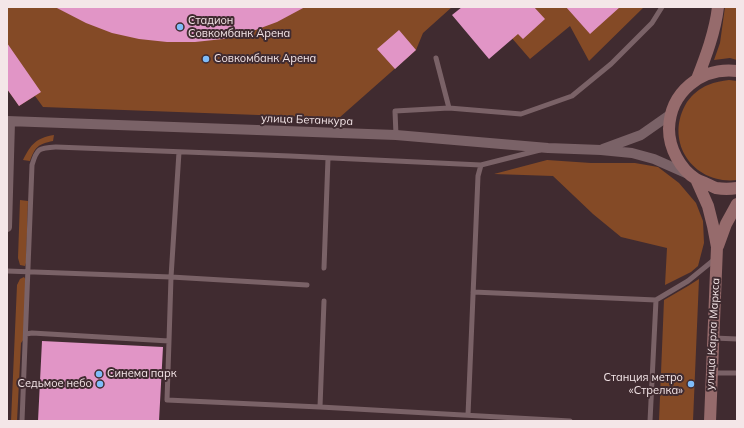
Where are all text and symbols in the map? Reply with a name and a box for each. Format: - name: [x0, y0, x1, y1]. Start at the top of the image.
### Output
- place label: Стадион Совкомбанк Арена: [188, 14, 290, 40]
- marker: Стадион Совкомбанк Арена: [175, 22, 185, 32]
- place label: Совкомбанк Арена: [214, 52, 316, 66]
- marker: Совкомбанк Арена: [201, 54, 211, 64]
- street label: улица Бетанкура: [261, 112, 353, 128]
- street label: улица Карла Маркса: [703, 277, 723, 391]
- place label: Синема парк: [107, 367, 177, 381]
- marker: Синема парк: [94, 369, 104, 379]
- place label: Станция метро «Стрелка»: [603, 371, 683, 397]
- place label: Седьмое небо: [18, 377, 92, 391]
- marker: Седьмое небо: [95, 379, 105, 389]
- marker: Станция метро «Стрелка»: [686, 379, 696, 389]

